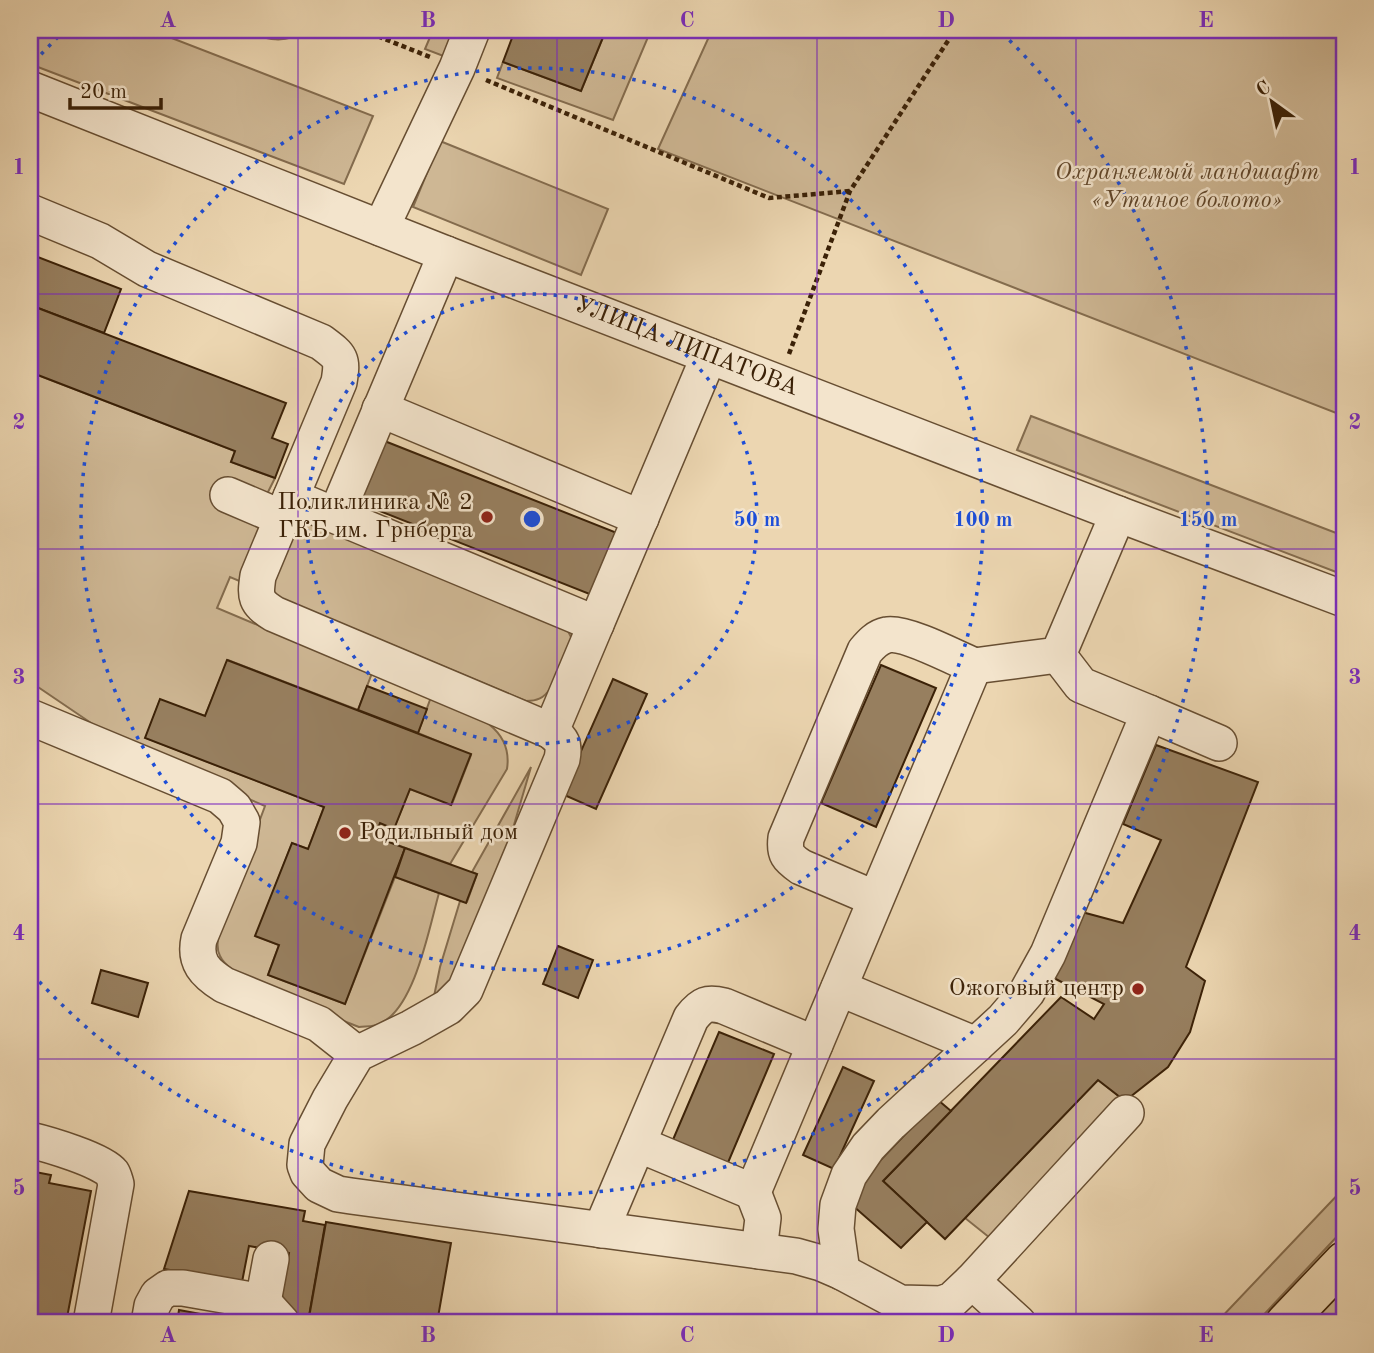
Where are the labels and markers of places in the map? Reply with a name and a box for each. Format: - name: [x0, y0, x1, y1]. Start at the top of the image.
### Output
- place label: Поликлиника № 2 ГКБ им. Грнберга: [277, 491, 473, 543]
- centre of rings: [520, 507, 544, 531]
- marker: Поликлиника № 2 ГКБ им. Грнберга: [479, 509, 495, 525]
- place label: Родильный дом: [359, 821, 518, 845]
- marker: Родильный дом: [337, 825, 353, 841]
- place label: Ожоговый центр: [949, 977, 1124, 1001]
- marker: Ожоговый центр: [1130, 981, 1146, 997]

